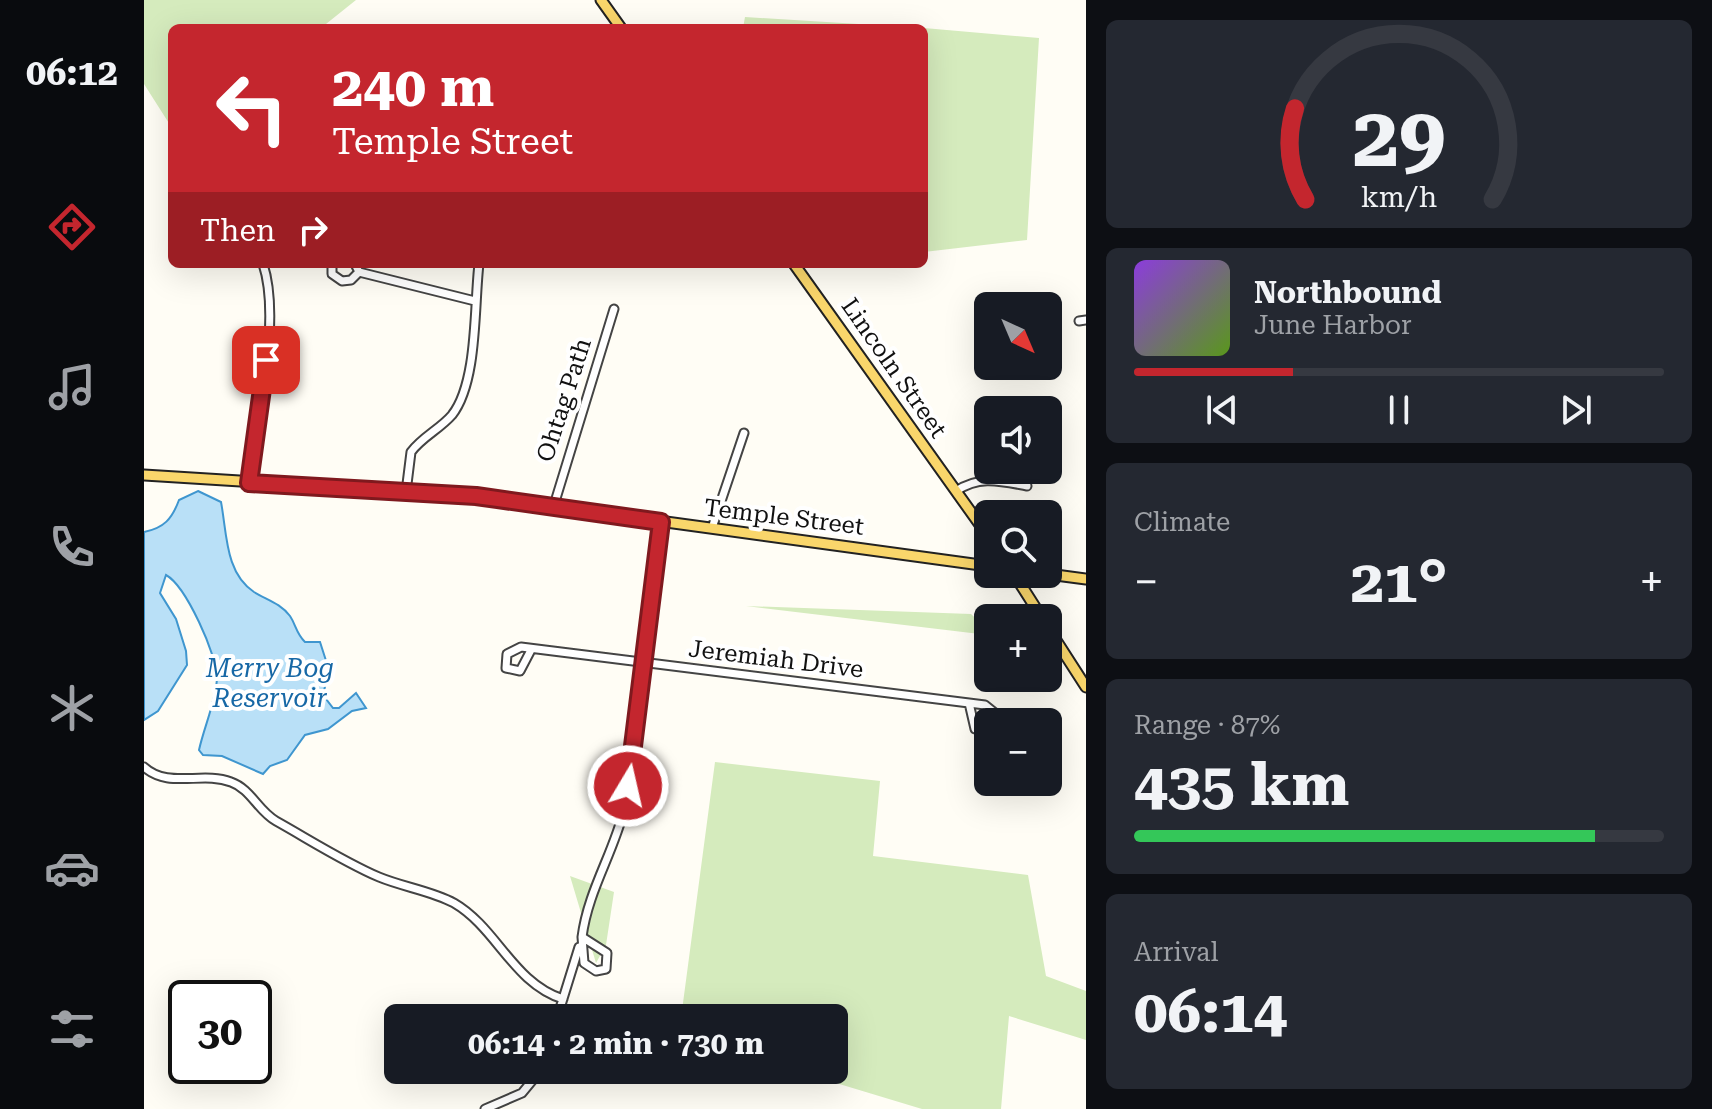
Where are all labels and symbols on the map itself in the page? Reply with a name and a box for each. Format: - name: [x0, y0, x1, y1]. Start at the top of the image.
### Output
- north arrow: [974, 292, 1062, 380]
- street label: Lincoln Street: [836, 293, 953, 443]
- pin: [232, 326, 300, 394]
- street label: Ohtag Path: [531, 335, 597, 465]
- street label: Temple Street: [703, 493, 866, 541]
- street label: Jeremiah Drive: [687, 634, 865, 684]
- water label: Merry Bog Reservoir: [205, 653, 334, 713]
- position arrow: [586, 744, 670, 828]
- speed limit sign: 30: [168, 980, 272, 1084]

